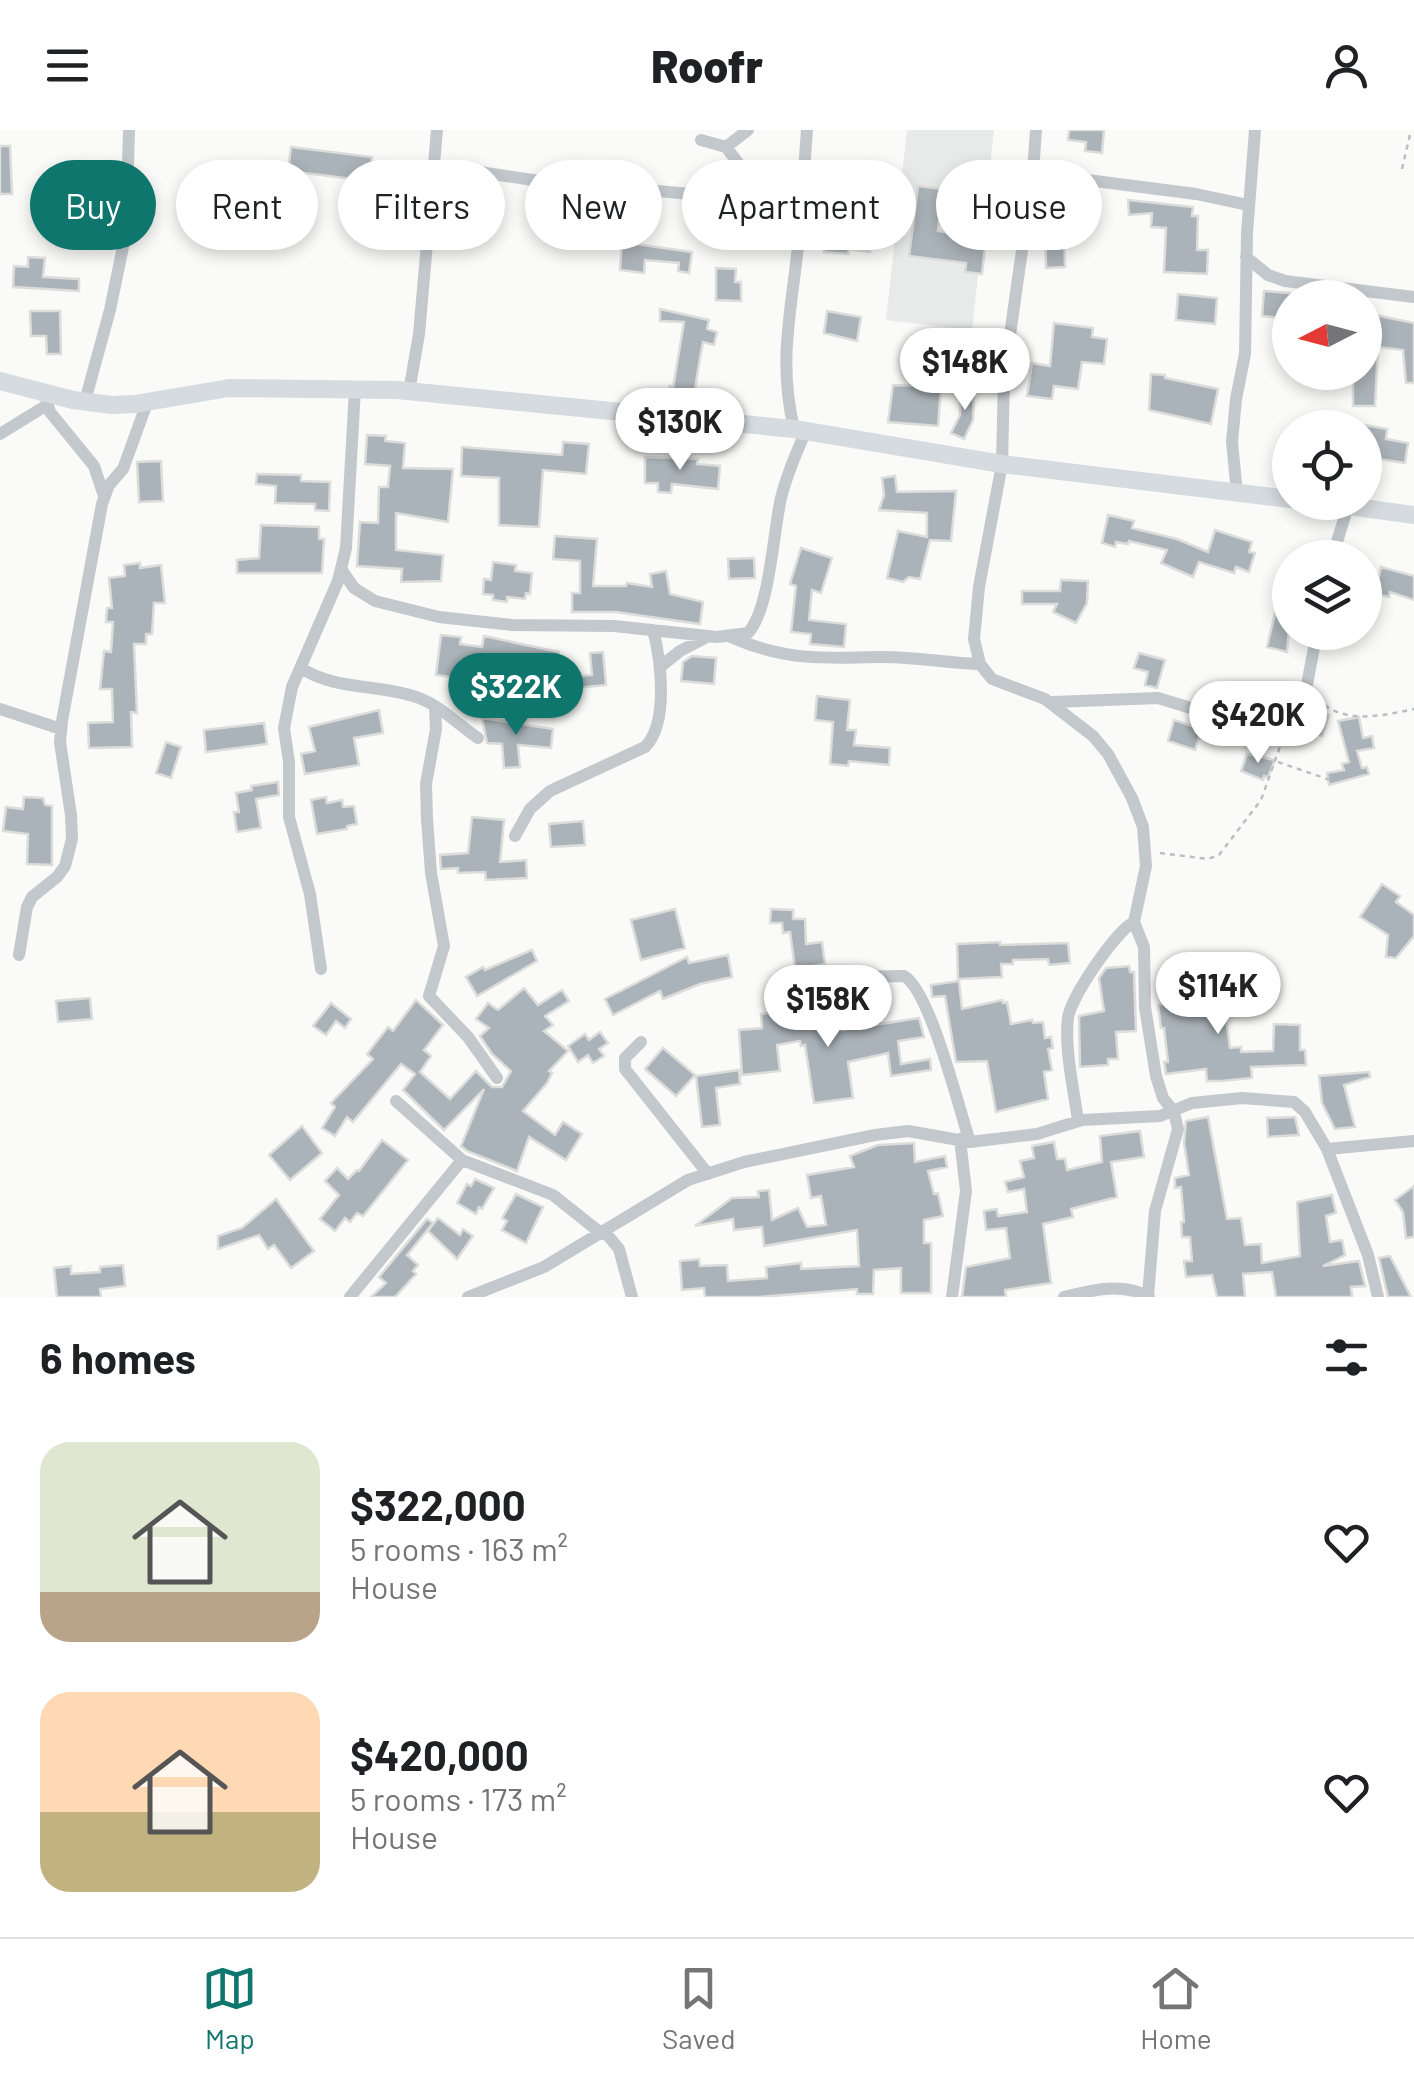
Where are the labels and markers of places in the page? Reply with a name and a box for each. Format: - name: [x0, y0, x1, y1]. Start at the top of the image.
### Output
- pin: $148K: [895, 328, 1035, 413]
- pin: $130K: [610, 388, 750, 473]
- pin: $322K: [446, 653, 586, 738]
- pin: $420K: [1188, 681, 1328, 766]
- pin: $114K: [1148, 952, 1288, 1037]
- pin: $158K: [758, 965, 898, 1050]

